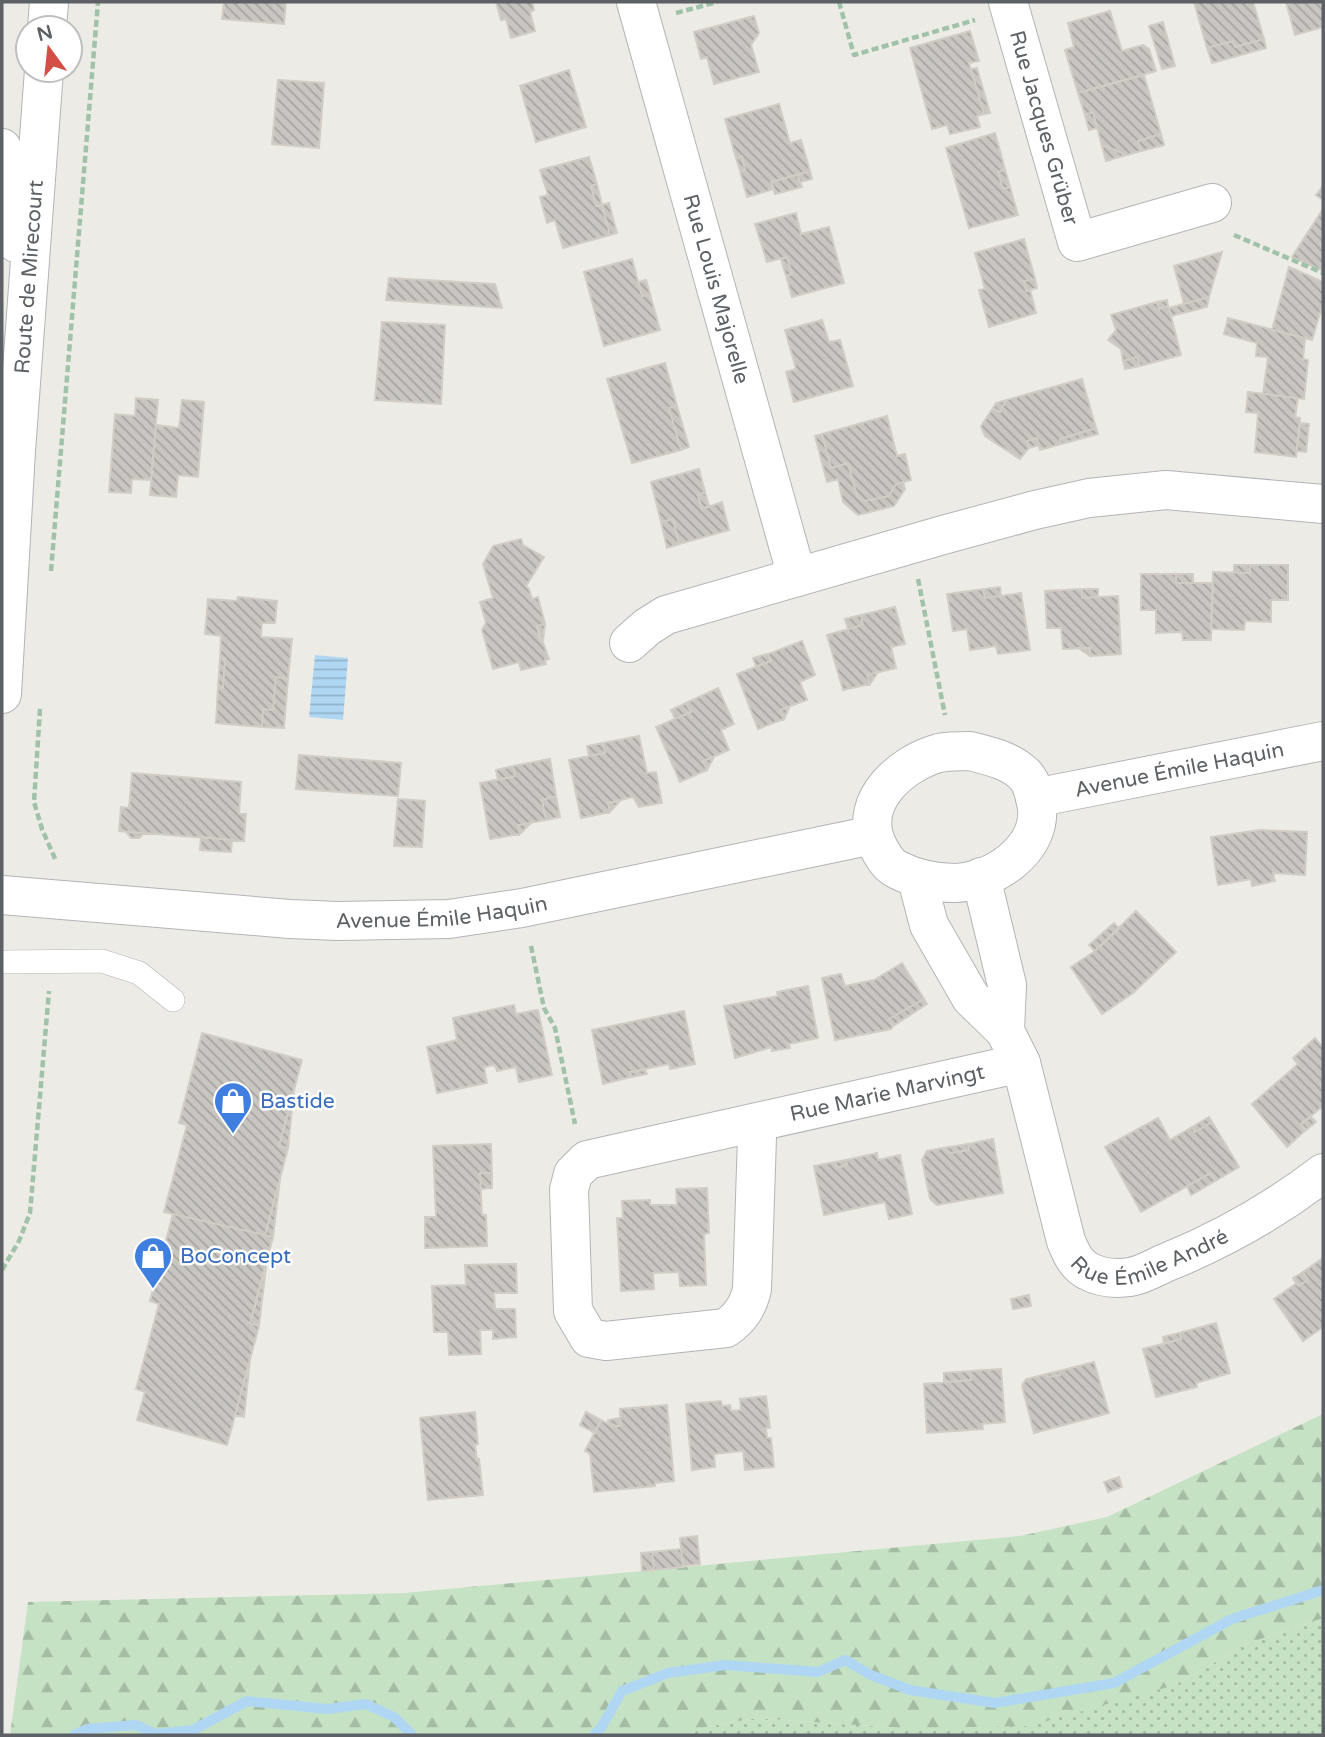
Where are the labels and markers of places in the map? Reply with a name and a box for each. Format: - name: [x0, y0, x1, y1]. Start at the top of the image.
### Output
- shop icon: Bastide: [212, 1080, 254, 1135]
- place label: Bastide: [260, 1089, 335, 1114]
- shop icon: BoConcept: [132, 1235, 174, 1290]
- place label: BoConcept: [180, 1244, 291, 1269]

